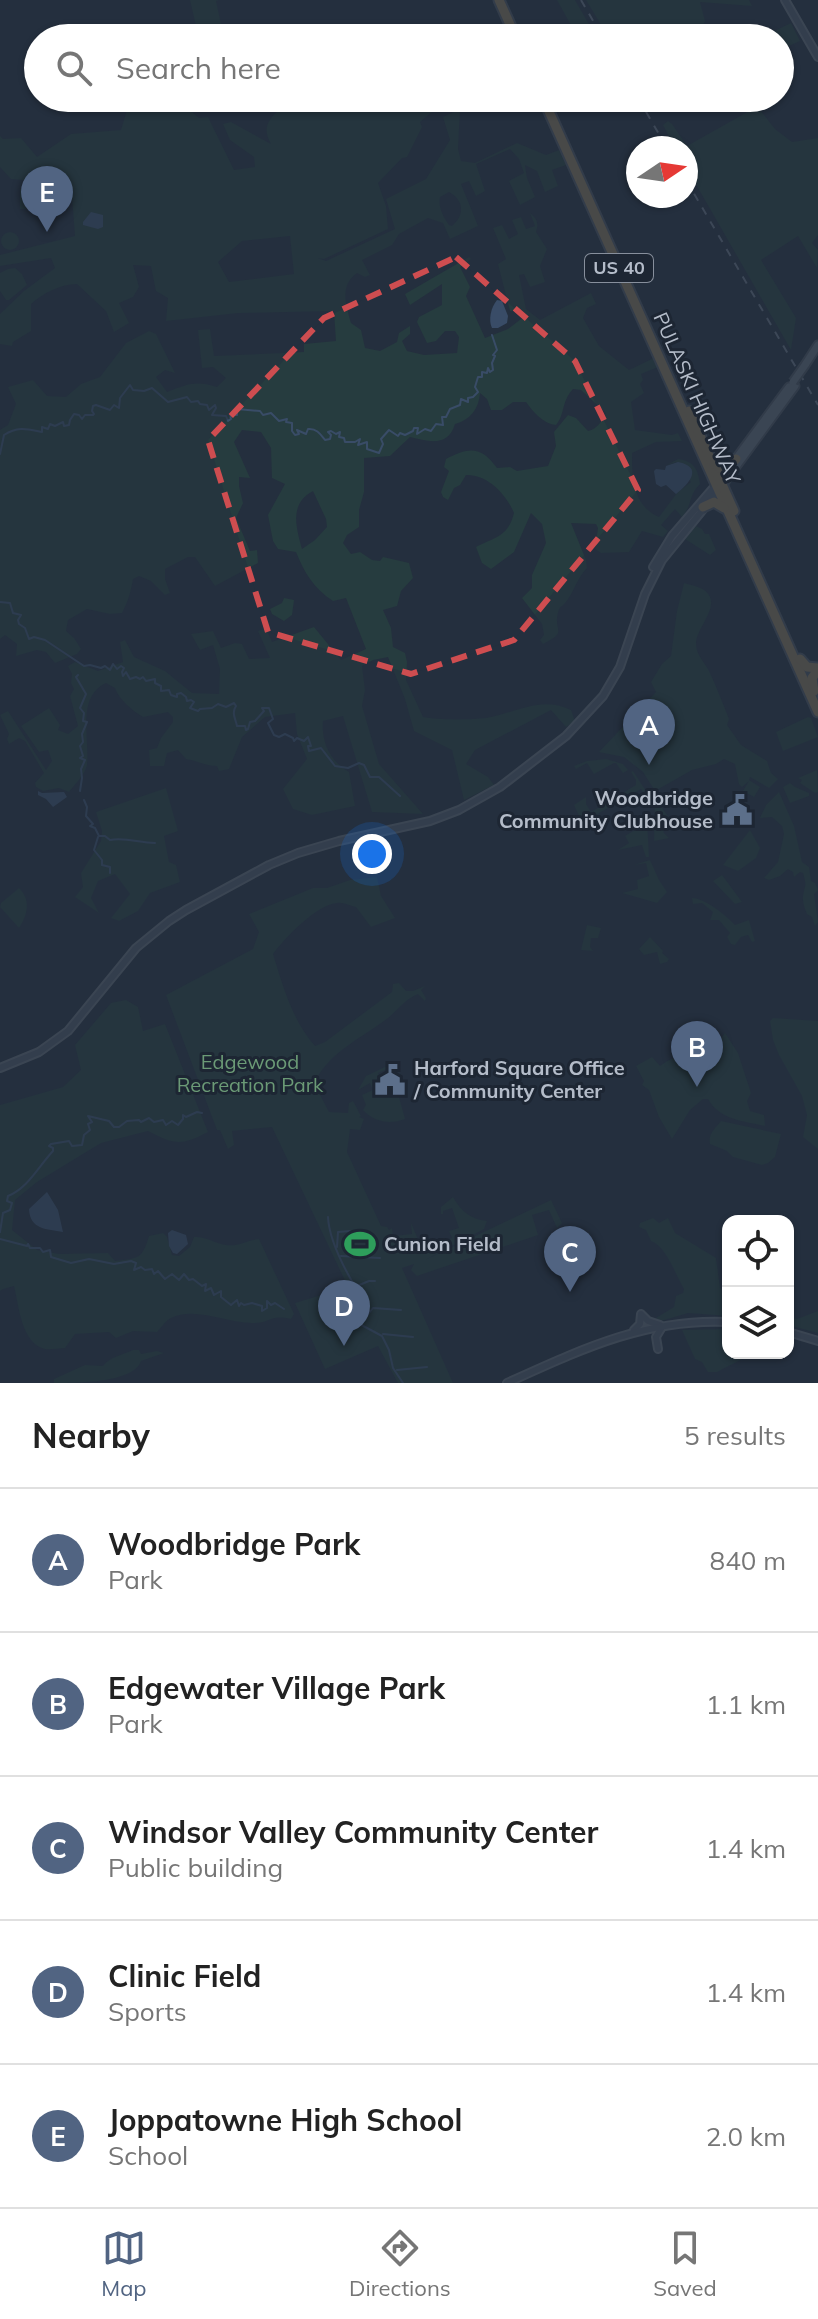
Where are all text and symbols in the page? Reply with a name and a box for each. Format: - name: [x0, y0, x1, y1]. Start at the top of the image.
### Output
- search box: [24, 24, 794, 112]
- icon: search: [52, 46, 96, 90]
- text: Search here: [116, 49, 281, 87]
- north arrow: [626, 136, 698, 208]
- pin: E: [21, 166, 73, 232]
- road number: US 40: [585, 254, 653, 282]
- street label: PULASKI HIGHWAY: [648, 308, 747, 488]
- pin: A: [623, 699, 675, 765]
- place label: Woodbridge Community Clubhouse: [499, 785, 713, 833]
- public building icon: Woodbridge Community Clubhouse: [720, 793, 754, 827]
- your location: [352, 834, 392, 874]
- pin: B: [671, 1021, 723, 1087]
- park label: Edgewood Recreation Park: [177, 1049, 324, 1097]
- place label: Harford Square Office / Community Center: [413, 1055, 625, 1103]
- public building icon: Harford Square Office / Community Center: [373, 1063, 407, 1097]
- map controls: [722, 1215, 794, 1359]
- button: locate: [722, 1215, 794, 1287]
- pin: C: [544, 1226, 596, 1292]
- sports icon: Cunion Field: [343, 1227, 377, 1261]
- place label: Cunion Field: [384, 1231, 501, 1256]
- pin: D: [318, 1280, 370, 1346]
- button: layers: [722, 1287, 794, 1359]
- text: Nearby: [32, 1414, 150, 1457]
- text: 5 results: [684, 1419, 786, 1452]
- text: Woodbridge Park: [108, 1525, 360, 1563]
- text: A: [48, 1544, 68, 1577]
- text: 840 m: [710, 1544, 786, 1577]
- text: Park: [108, 1563, 163, 1596]
- text: Edgewater Village Park: [108, 1669, 445, 1707]
- text: B: [49, 1688, 67, 1721]
- text: 1.1 km: [706, 1688, 786, 1721]
- text: Park: [108, 1707, 163, 1740]
- text: Windsor Valley Community Center: [108, 1813, 598, 1851]
- text: C: [49, 1832, 67, 1865]
- text: 1.4 km: [706, 1832, 786, 1865]
- text: Public building: [108, 1851, 283, 1884]
- text: Clinic Field: [108, 1957, 261, 1995]
- text: D: [48, 1976, 68, 2009]
- text: 1.4 km: [706, 1976, 786, 2009]
- text: Sports: [108, 1995, 187, 2028]
- text: Joppatowne High School: [108, 2101, 462, 2139]
- text: E: [50, 2120, 66, 2153]
- text: 2.0 km: [706, 2120, 786, 2153]
- text: School: [108, 2139, 188, 2172]
- tab: Map: [101, 2226, 147, 2302]
- tab: Directions: [349, 2226, 451, 2302]
- tab: Saved: [653, 2226, 717, 2302]

